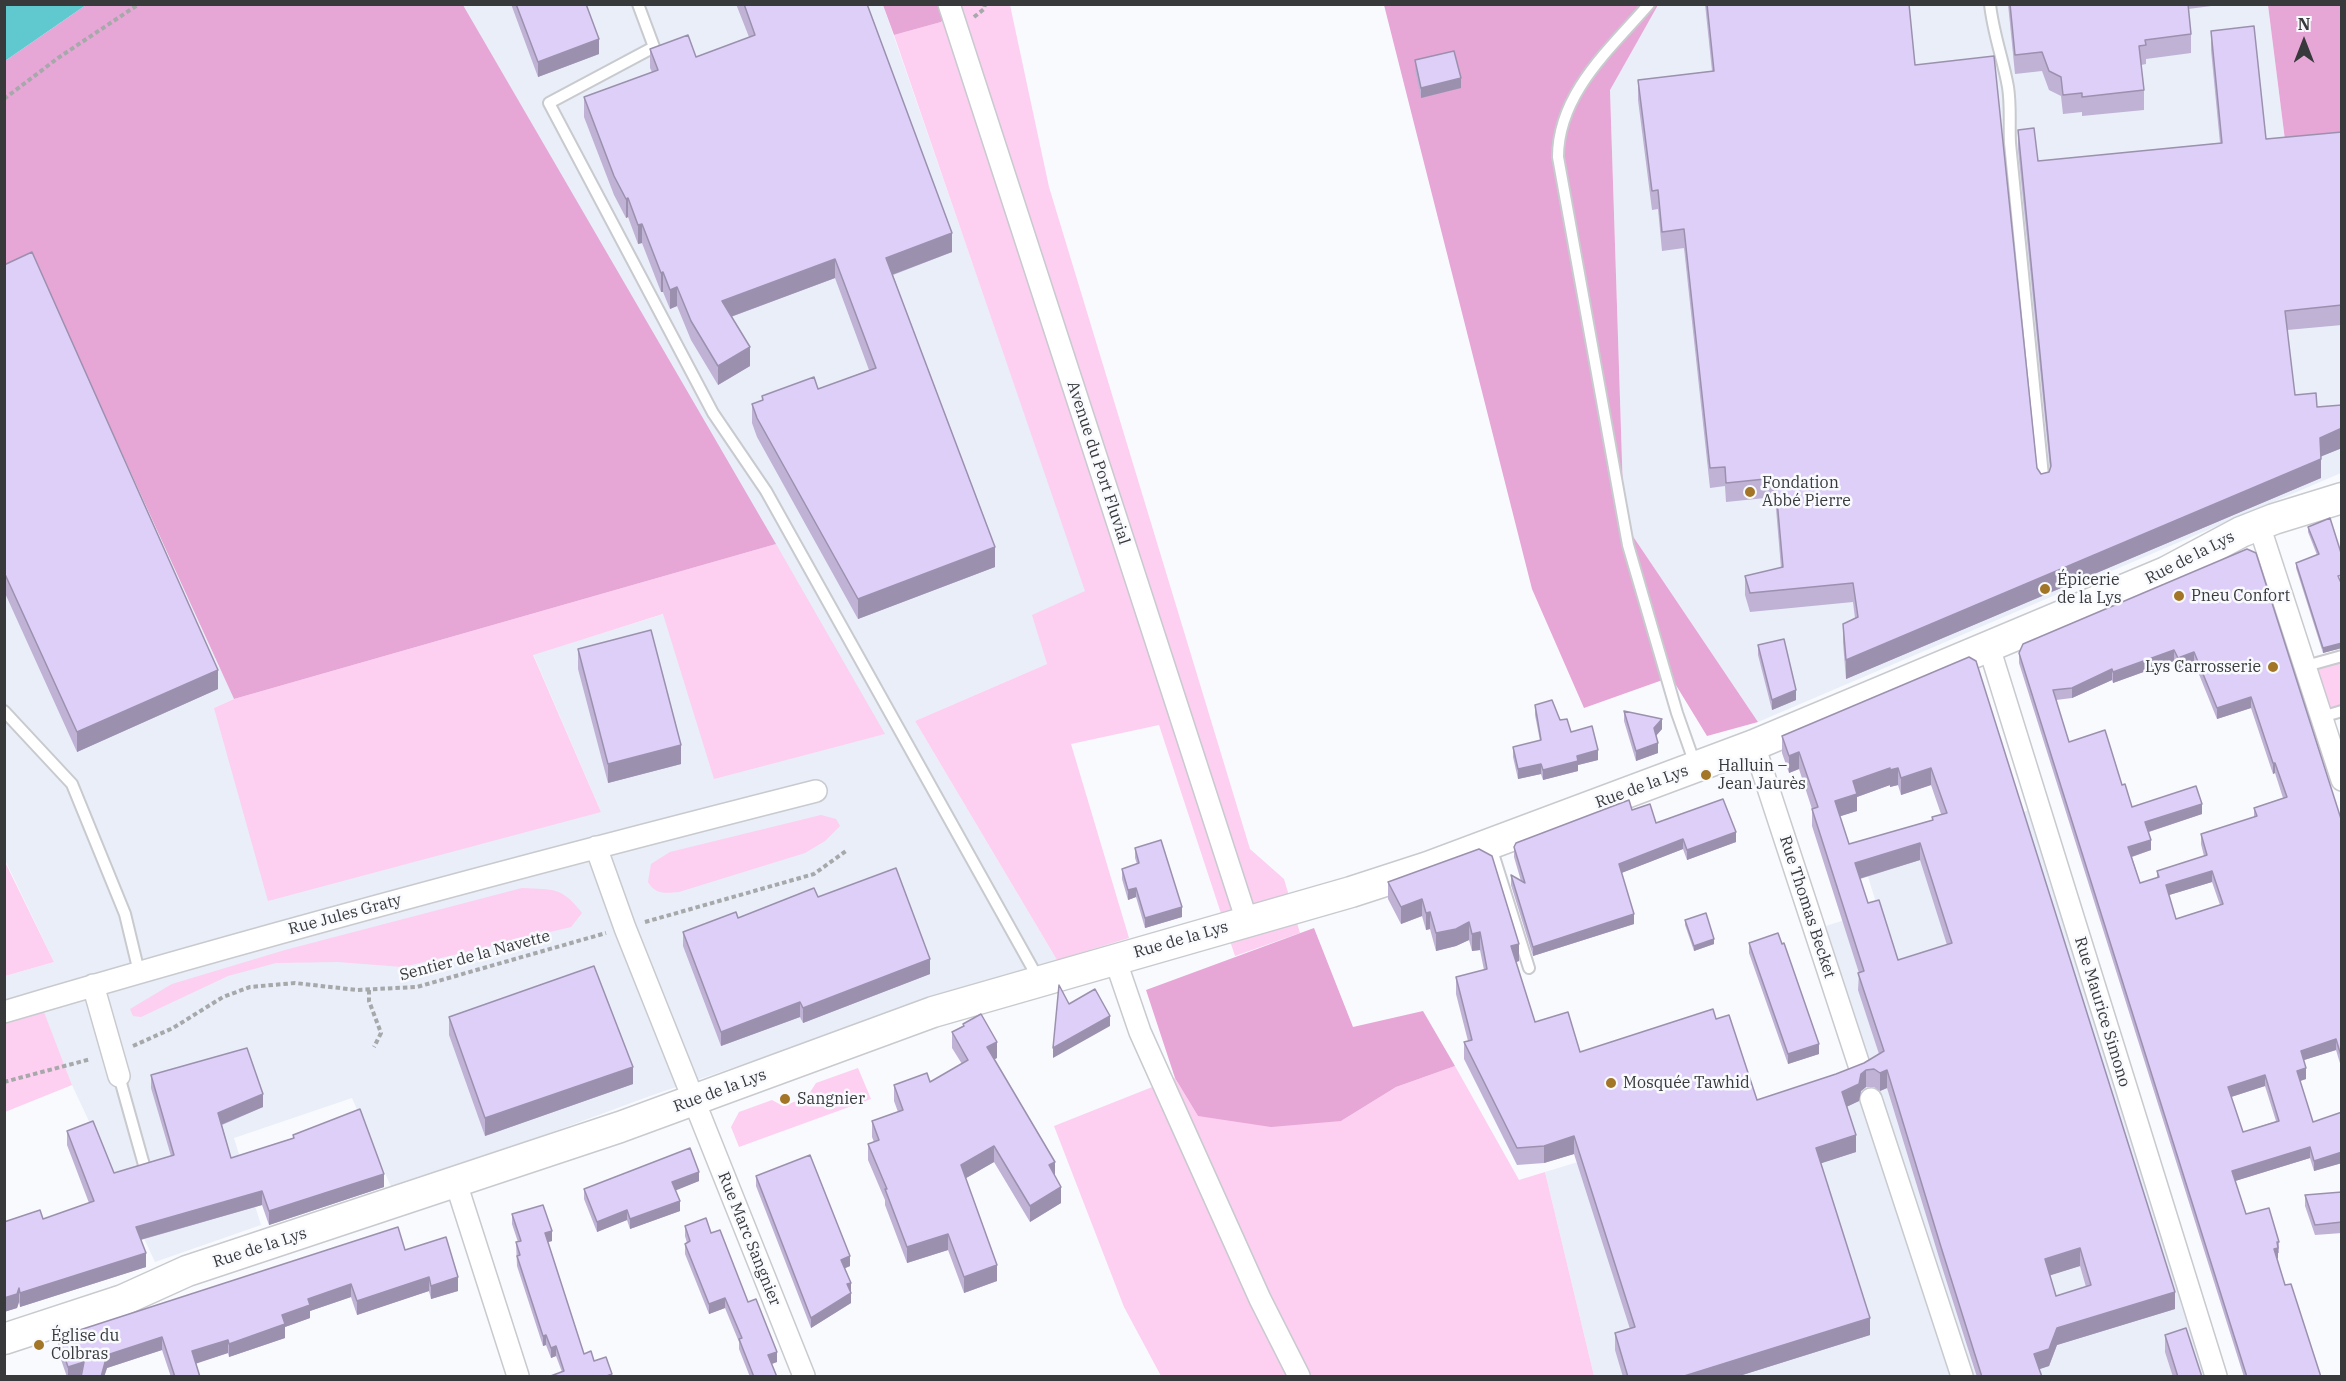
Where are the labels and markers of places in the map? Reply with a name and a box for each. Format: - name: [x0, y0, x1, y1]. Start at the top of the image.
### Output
- place label: Fondation Abbé Pierre: [1762, 473, 1851, 511]
- marker: Fondation Abbé Pierre: [1743, 485, 1757, 499]
- place label: Épicerie de la Lys: [2057, 570, 2122, 608]
- marker: Épicerie de la Lys: [2038, 582, 2052, 596]
- place label: Pneu Confort: [2191, 586, 2290, 606]
- marker: Pneu Confort: [2172, 589, 2186, 603]
- place label: Lys Carrosserie: [2145, 657, 2261, 677]
- marker: Lys Carrosserie: [2266, 660, 2280, 674]
- place label: Halluin – Jean Jaurès: [1718, 756, 1806, 794]
- marker: Halluin – Jean Jaurès: [1699, 768, 1713, 782]
- place label: Mosquée Tawhid: [1623, 1073, 1750, 1093]
- marker: Mosquée Tawhid: [1604, 1076, 1618, 1090]
- place label: Sangnier: [797, 1089, 865, 1109]
- marker: Sangnier: [778, 1092, 792, 1106]
- place label: Église du Colbras: [51, 1326, 119, 1364]
- marker: Église du Colbras: [32, 1338, 46, 1352]

